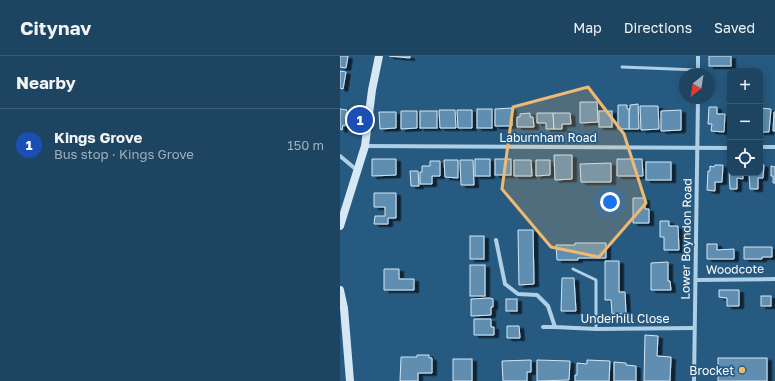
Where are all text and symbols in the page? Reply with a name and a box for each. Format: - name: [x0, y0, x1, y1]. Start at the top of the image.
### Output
- text: Citynav: [20, 16, 92, 39]
- text: Map: [573, 19, 602, 36]
- text: Directions: [624, 19, 692, 36]
- text: Saved: [714, 19, 755, 36]
- north arrow: [679, 68, 715, 104]
- map controls: [727, 68, 763, 176]
- button: +: [727, 68, 763, 104]
- text: Nearby: [16, 72, 76, 93]
- button: −: [727, 104, 763, 140]
- pin: 1: [347, 105, 373, 135]
- text: Kings Grove: [54, 128, 142, 146]
- street label: Laburnham Road: [499, 130, 597, 145]
- text: 1: [26, 137, 32, 153]
- text: 150 m: [287, 137, 324, 153]
- button: locate: [727, 140, 763, 176]
- text: Bus stop · Kings Grove: [54, 146, 194, 162]
- street label: Lower Boyndon Road: [677, 178, 695, 300]
- your location: [600, 192, 620, 212]
- street label: Woodcote: [706, 261, 764, 277]
- street label: Underhill Close: [581, 311, 669, 326]
- place label: Brocket: [689, 363, 734, 378]
- marker: Brocket: [737, 365, 747, 375]

